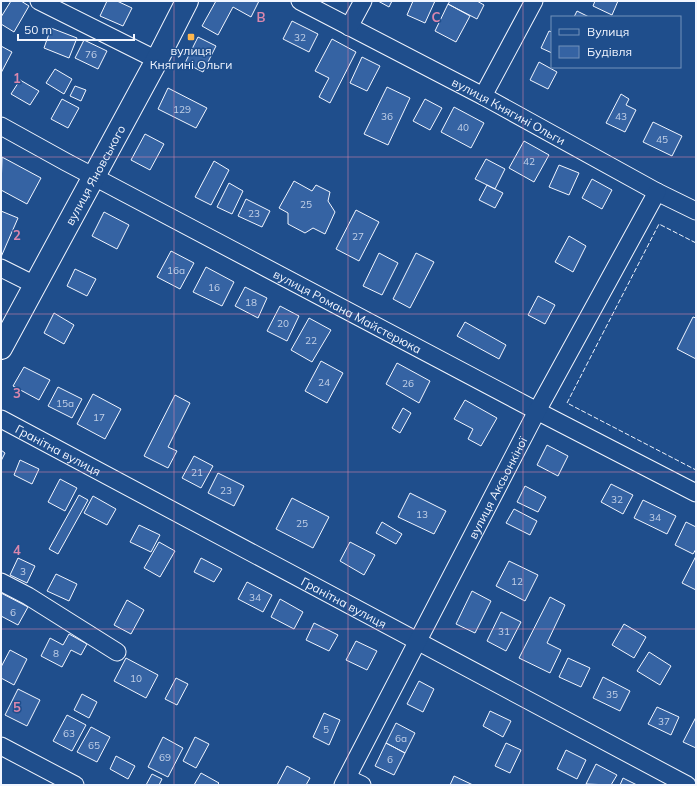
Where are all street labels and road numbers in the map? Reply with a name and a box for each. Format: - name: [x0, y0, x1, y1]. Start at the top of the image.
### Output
- street label: вулиця Княгині Ольги: [450, 74, 568, 148]
- street label: вулиця Яновського: [62, 122, 128, 227]
- street label: вулиця Романа Майстерюка: [271, 266, 424, 356]
- street label: Гранітна вулиця: [13, 421, 104, 478]
- street label: вулиця Аксьонкіної: [465, 433, 530, 541]
- street label: Гранітна вулиця: [299, 573, 389, 631]

